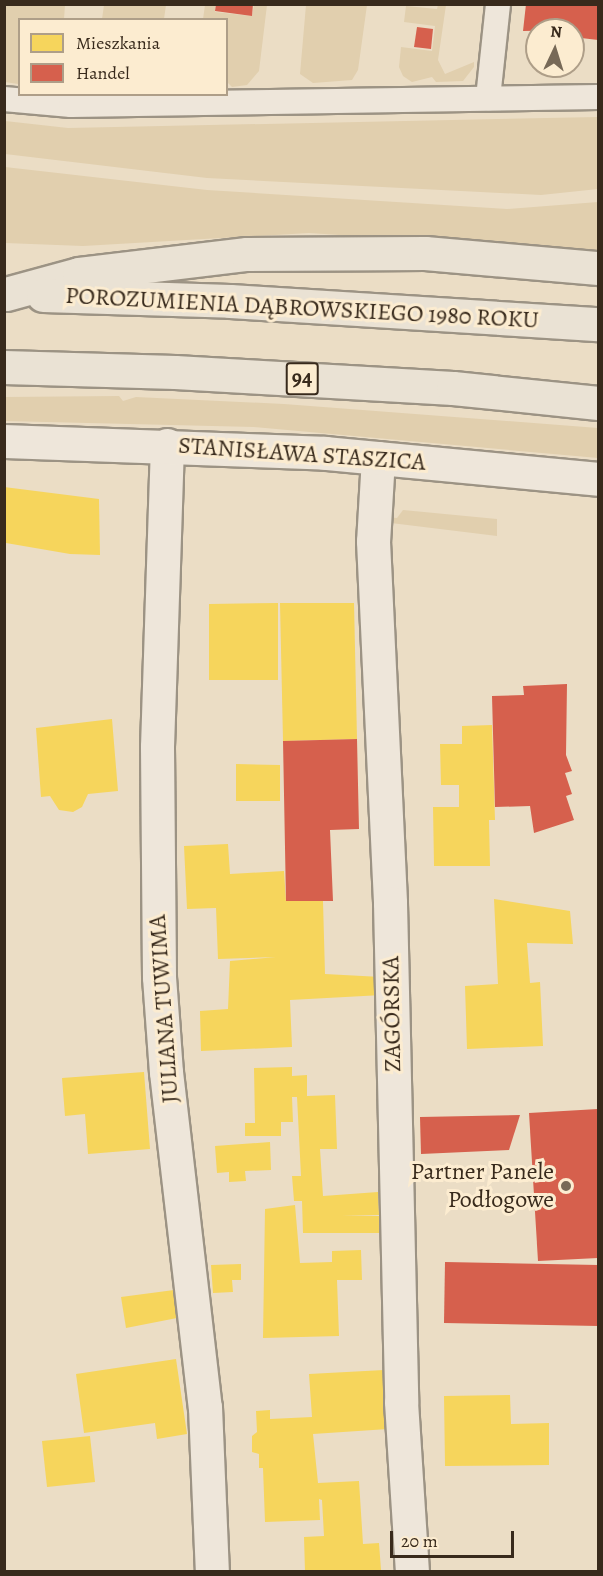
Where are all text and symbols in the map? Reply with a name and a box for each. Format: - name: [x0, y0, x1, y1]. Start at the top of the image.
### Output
- legend: [18, 18, 228, 96]
- north arrow: [525, 18, 585, 78]
- text: N: [550, 21, 563, 43]
- text: Mieszkania: [76, 31, 160, 55]
- text: Handel: [76, 61, 130, 85]
- street label: POROZUMIENIA DĄBROWSKIEGO 1980 ROKU: [65, 281, 539, 335]
- road number: 94: [286, 360, 318, 398]
- street label: STANISŁAWA STASZICA: [177, 431, 427, 477]
- street label: JULIANA TUWIMA: [143, 914, 185, 1104]
- street label: ZAGÓRSKA: [377, 956, 407, 1072]
- place label: Partner Panele Podłogowe: [411, 1158, 554, 1214]
- marker: Partner Panele Podłogowe: [559, 1179, 573, 1193]
- scale bar: [393, 1519, 518, 1557]
- text: 20 m: [401, 1529, 438, 1553]

